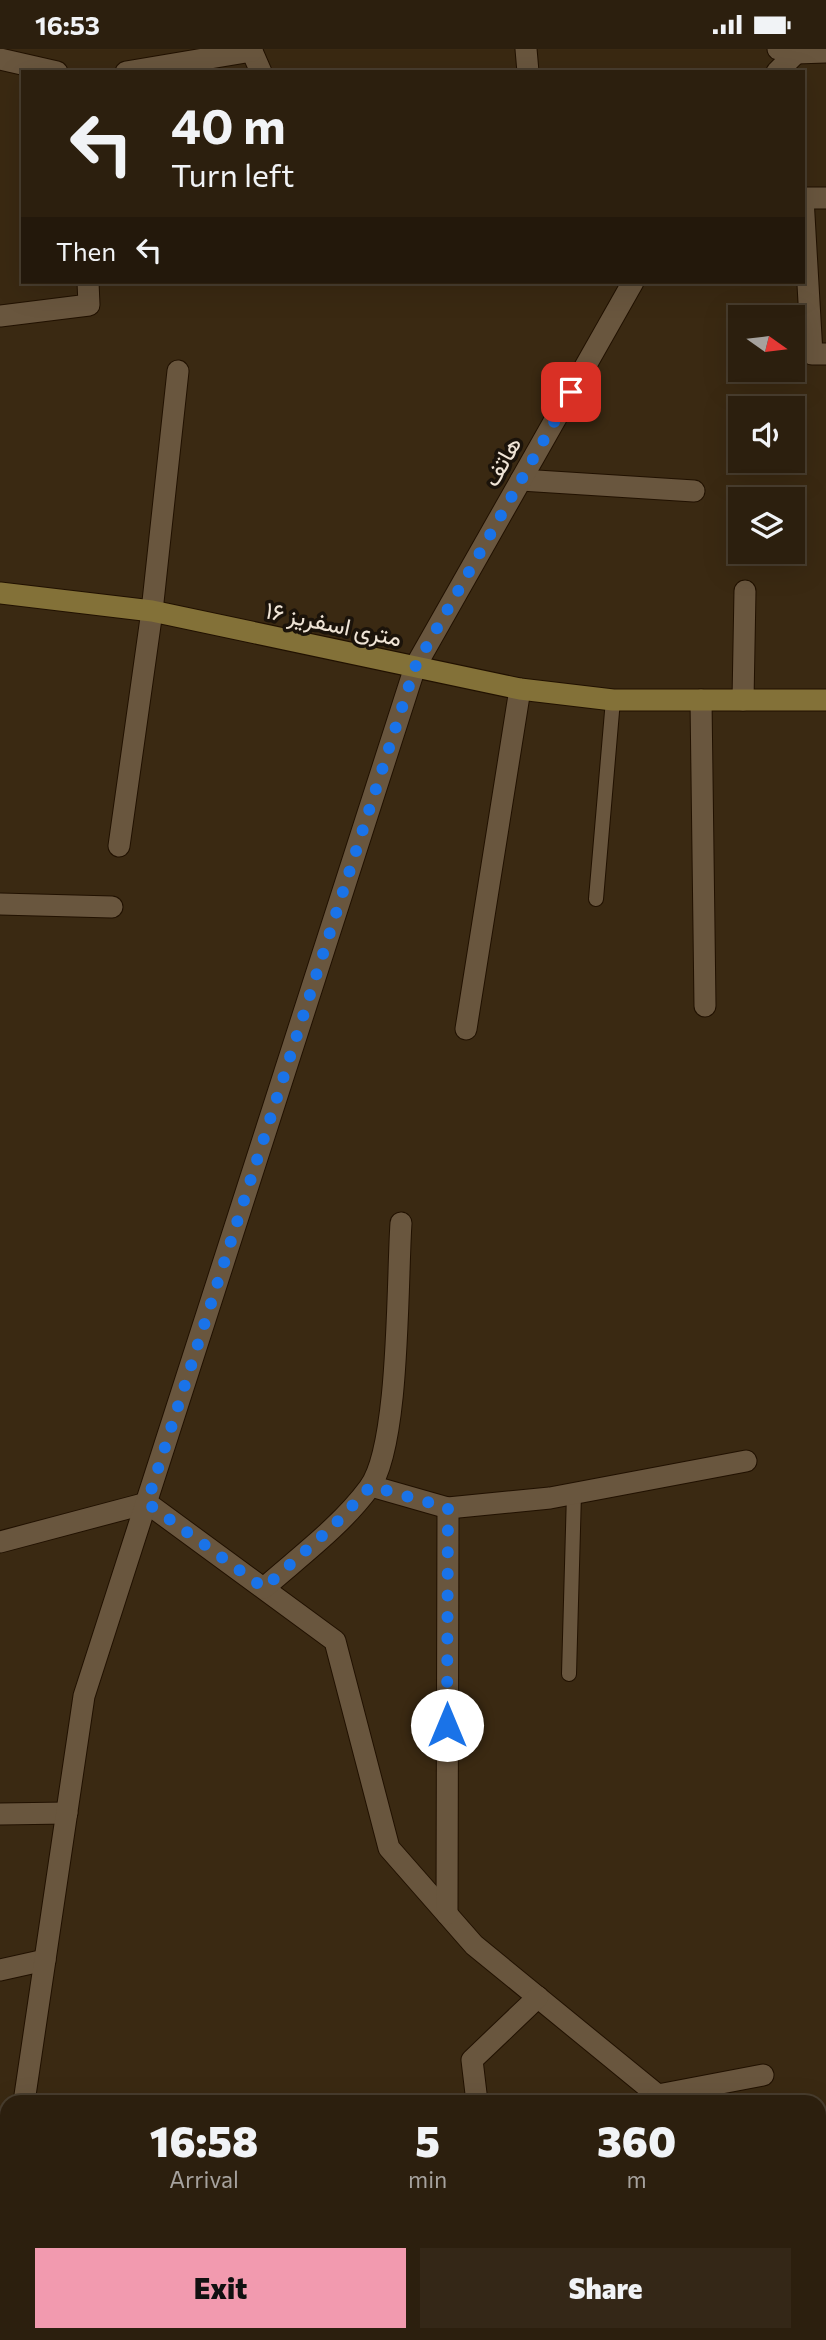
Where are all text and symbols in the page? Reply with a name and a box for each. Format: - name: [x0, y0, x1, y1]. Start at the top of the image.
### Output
- text: 16:53: [35, 9, 100, 40]
- text: 40 m: [171, 94, 286, 154]
- icon: left: [56, 98, 147, 189]
- text: Turn left: [171, 154, 295, 194]
- icon: left: [130, 231, 168, 269]
- text: Then: [56, 235, 116, 266]
- north arrow: [728, 305, 805, 381]
- map controls: [728, 305, 805, 564]
- pin: [541, 362, 601, 422]
- icon: arrive: [552, 373, 590, 411]
- button: sound: [728, 396, 805, 473]
- street label: هاتف: [476, 431, 526, 491]
- button: layers: [728, 487, 805, 564]
- street label: ۱۶ متری اسفریز: [263, 594, 405, 654]
- position arrow: [410, 1688, 484, 1762]
- text: 16:58: [150, 2114, 258, 2166]
- text: 5: [415, 2114, 440, 2166]
- text: 360: [597, 2114, 676, 2166]
- text: Arrival: [169, 2165, 239, 2193]
- text: min: [408, 2165, 447, 2193]
- text: m: [627, 2165, 647, 2193]
- button: Exit: [35, 2248, 406, 2328]
- button: Share: [420, 2248, 791, 2328]

